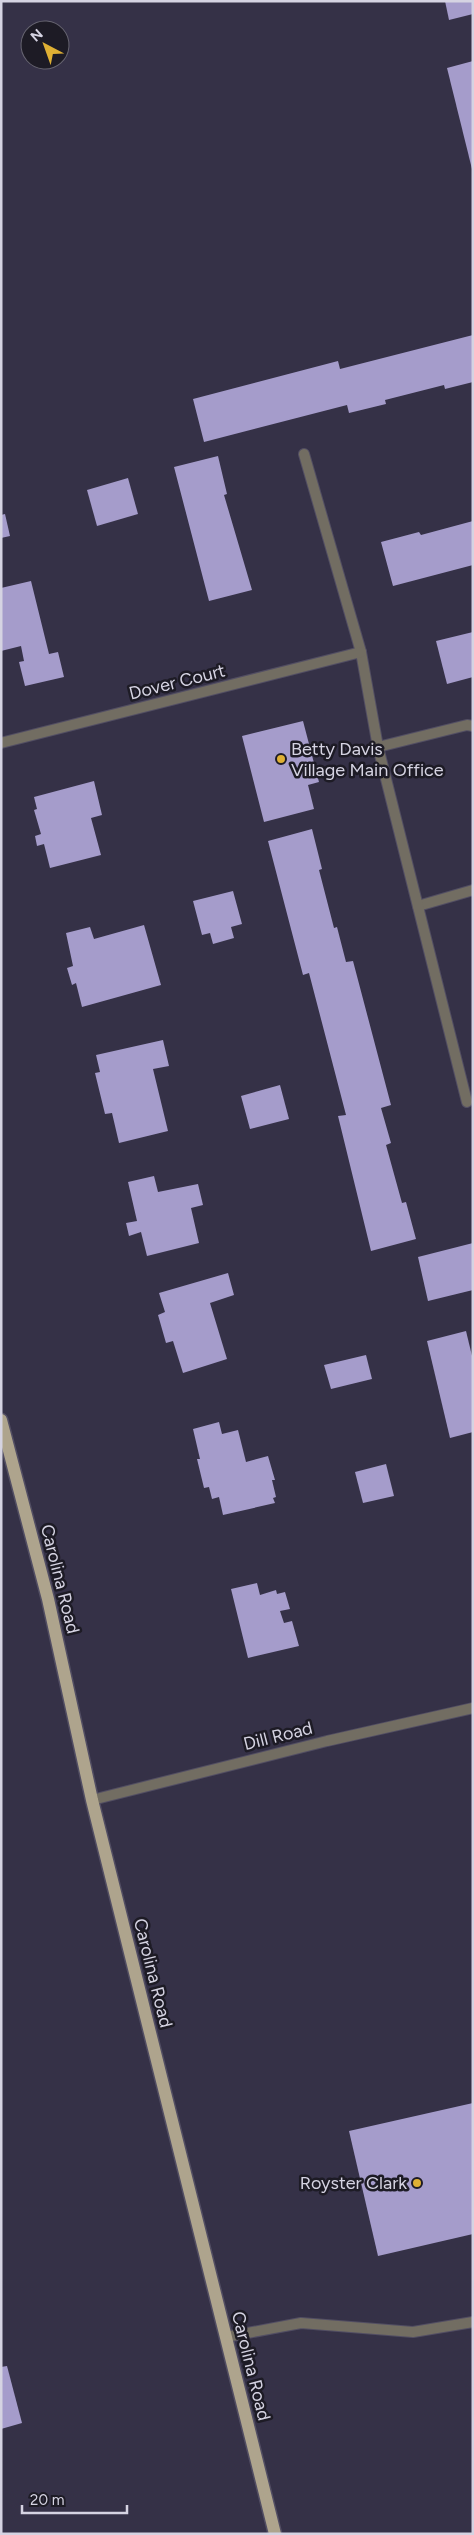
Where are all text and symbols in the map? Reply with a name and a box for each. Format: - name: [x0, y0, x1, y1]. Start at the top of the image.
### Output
- north arrow: [20, 20, 70, 70]
- text: N: [27, 26, 46, 46]
- street label: Dover Court: [127, 659, 228, 705]
- place label: Betty Davis Village Main Office: [291, 738, 444, 781]
- marker: Betty Davis Village Main Office: [275, 753, 287, 765]
- street label: Carolina Road: [36, 1522, 84, 1636]
- street label: Dill Road: [241, 1717, 315, 1755]
- street label: Carolina Road: [129, 1916, 177, 2030]
- place label: Royster Clark: [300, 2172, 407, 2194]
- marker: Royster Clark: [411, 2177, 423, 2189]
- street label: Carolina Road: [227, 2309, 275, 2423]
- scale bar: [22, 2482, 128, 2514]
- text: 20 m: [30, 2491, 64, 2509]

